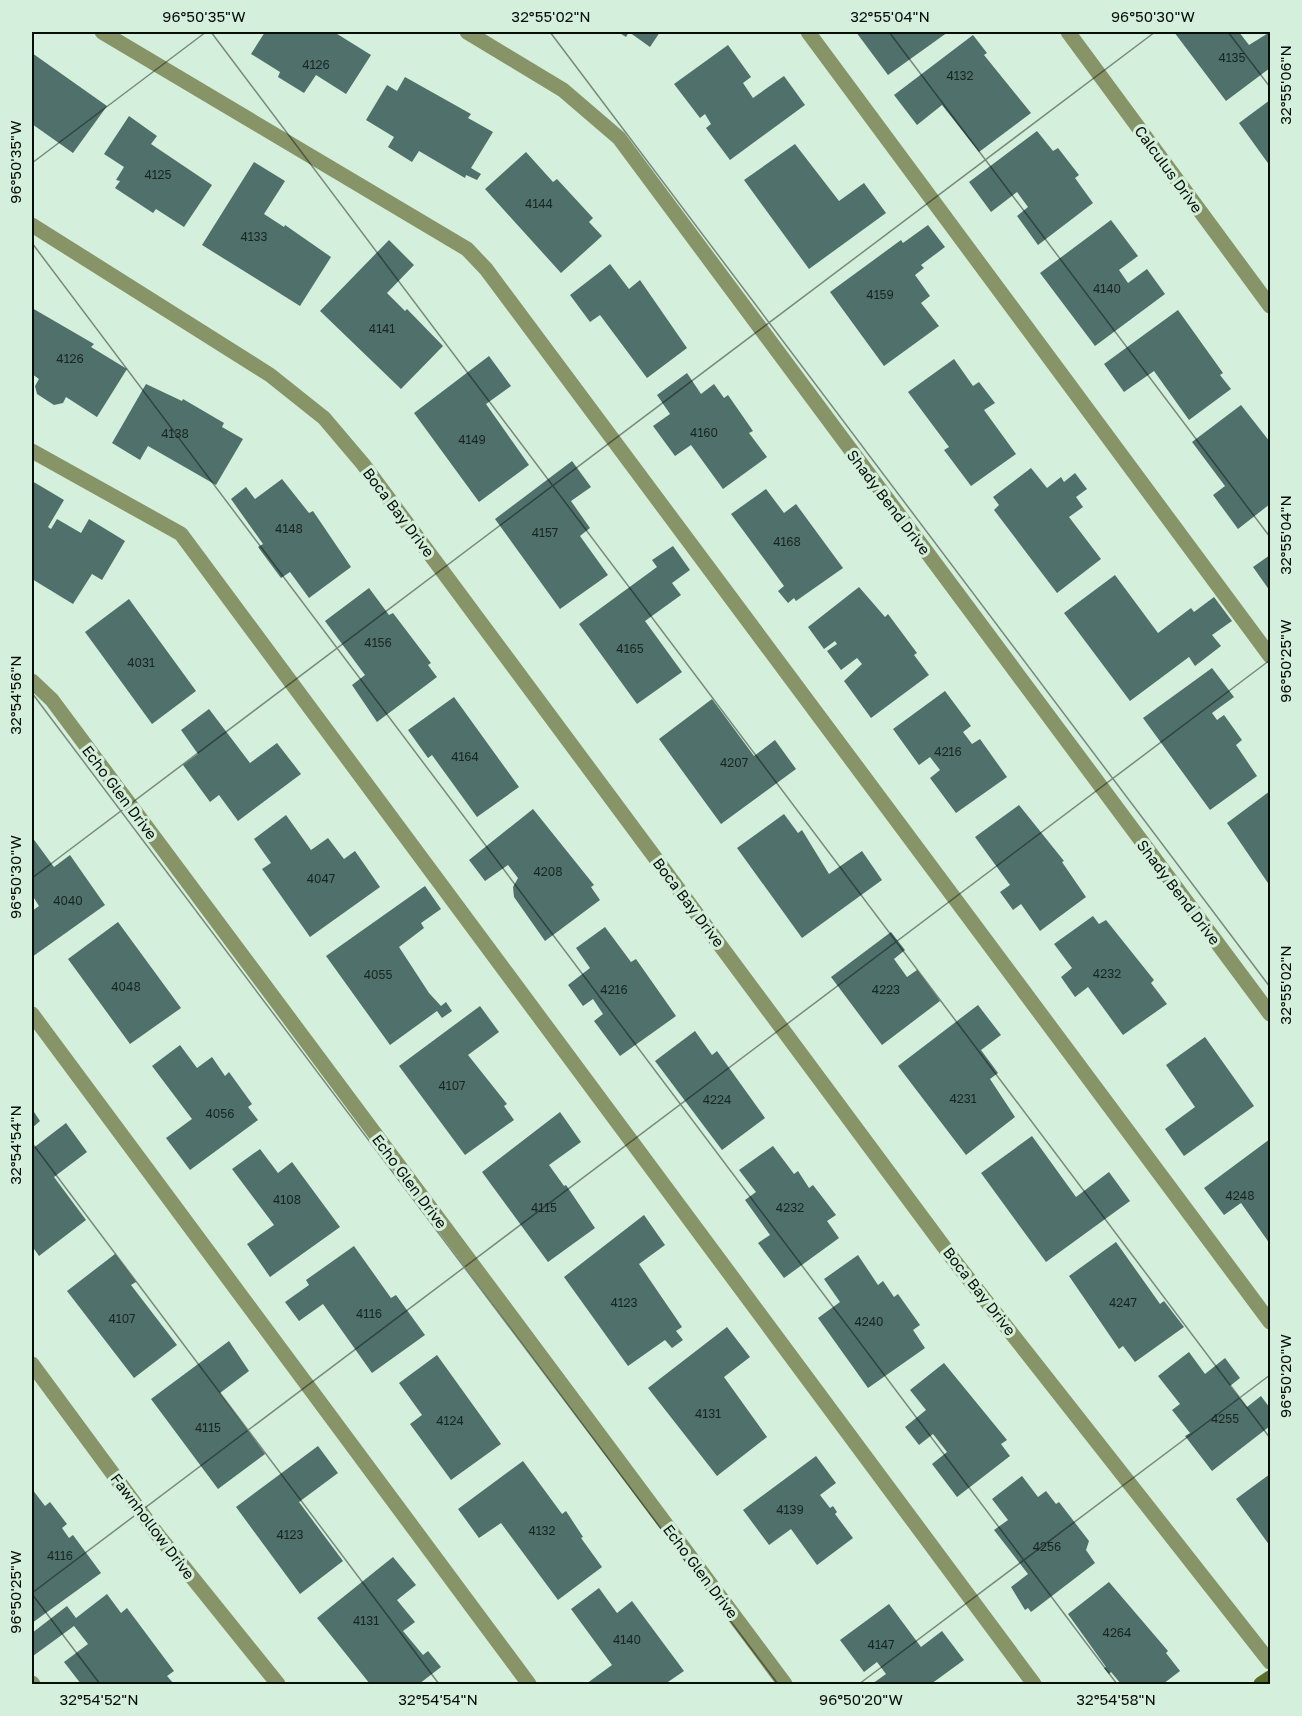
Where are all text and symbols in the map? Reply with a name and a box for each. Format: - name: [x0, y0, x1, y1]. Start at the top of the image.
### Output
- text: 96°50'35"W: [162, 7, 246, 25]
- text: 32°55'02"N: [511, 7, 591, 25]
- text: 32°55'04"N: [850, 7, 930, 25]
- text: 96°50'30"W: [1111, 7, 1195, 25]
- text: 32°55'06"N: [1276, 45, 1294, 125]
- house number: 4135: [1218, 50, 1246, 65]
- house number: 4126: [302, 57, 330, 72]
- house number: 4132: [946, 68, 974, 83]
- text: 96°50'35"W: [6, 120, 24, 204]
- street label: Calculus Drive: [1131, 122, 1207, 216]
- house number: 4125: [144, 167, 172, 182]
- house number: 4144: [525, 196, 553, 211]
- house number: 4133: [240, 229, 268, 244]
- house number: 4140: [1093, 281, 1121, 296]
- house number: 4159: [866, 287, 894, 302]
- house number: 4141: [369, 321, 395, 336]
- house number: 4126: [56, 351, 84, 366]
- house number: 4160: [690, 425, 718, 440]
- house number: 4138: [161, 426, 189, 441]
- house number: 4149: [458, 432, 486, 447]
- street label: Shady Bend Drive: [844, 446, 935, 558]
- street label: Boca Bay Drive: [360, 464, 439, 560]
- text: 32°55'04"N: [1276, 495, 1294, 575]
- house number: 4148: [275, 521, 303, 536]
- house number: 4157: [532, 525, 558, 540]
- house number: 4168: [773, 534, 801, 549]
- text: 96°50'25"W: [1276, 619, 1294, 703]
- house number: 4156: [364, 635, 392, 650]
- house number: 4165: [616, 641, 644, 656]
- text: 32°54'56"N: [6, 655, 24, 735]
- house number: 4031: [127, 655, 155, 670]
- street label: Echo Glen Drive: [79, 741, 161, 843]
- house number: 4216: [934, 744, 962, 759]
- house number: 4164: [451, 749, 479, 764]
- house number: 4207: [720, 755, 748, 770]
- text: 96°50'30"W: [6, 835, 24, 919]
- street label: Shady Bend Drive: [1134, 836, 1225, 948]
- street label: Boca Bay Drive: [650, 854, 729, 950]
- house number: 4208: [533, 864, 563, 879]
- house number: 4047: [307, 871, 335, 886]
- house number: 4040: [53, 893, 83, 908]
- text: 32°55'02"N: [1276, 945, 1294, 1025]
- house number: 4232: [1093, 966, 1121, 981]
- house number: 4055: [364, 967, 392, 982]
- house number: 4048: [111, 979, 141, 994]
- house number: 4216: [600, 982, 628, 997]
- house number: 4223: [872, 982, 900, 997]
- house number: 4107: [439, 1078, 465, 1093]
- house number: 4231: [949, 1091, 977, 1106]
- house number: 4224: [703, 1092, 731, 1107]
- text: 32°54'54"N: [6, 1105, 24, 1185]
- house number: 4056: [206, 1106, 234, 1121]
- street label: Echo Glen Drive: [369, 1130, 451, 1232]
- house number: 4248: [1226, 1188, 1254, 1203]
- house number: 4108: [273, 1192, 301, 1207]
- house number: 4115: [531, 1200, 557, 1215]
- house number: 4232: [776, 1200, 804, 1215]
- street label: Boca Bay Drive: [940, 1243, 1020, 1339]
- house number: 4123: [610, 1295, 638, 1310]
- house number: 4247: [1109, 1295, 1137, 1310]
- house number: 4116: [356, 1306, 382, 1321]
- house number: 4107: [109, 1311, 135, 1326]
- house number: 4240: [854, 1314, 884, 1329]
- text: 96°50'20"W: [1276, 1334, 1294, 1418]
- house number: 4131: [695, 1406, 721, 1421]
- house number: 4255: [1211, 1411, 1239, 1426]
- house number: 4124: [436, 1413, 464, 1428]
- house number: 4115: [195, 1420, 221, 1435]
- street label: Fawnhollow Drive: [107, 1470, 199, 1583]
- house number: 4139: [776, 1502, 804, 1517]
- street label: Echo Glen Drive: [660, 1520, 742, 1622]
- house number: 4132: [528, 1523, 556, 1538]
- house number: 4123: [276, 1527, 304, 1542]
- house number: 4256: [1033, 1539, 1061, 1554]
- house number: 4116: [47, 1548, 73, 1563]
- text: 96°50'25"W: [6, 1550, 24, 1634]
- house number: 4131: [353, 1613, 379, 1628]
- house number: 4264: [1103, 1625, 1131, 1640]
- house number: 4140: [613, 1632, 641, 1647]
- house number: 4147: [868, 1637, 894, 1652]
- text: 32°54'52"N: [59, 1690, 139, 1708]
- text: 32°54'54"N: [398, 1690, 478, 1708]
- text: 96°50'20"W: [819, 1690, 903, 1708]
- text: 32°54'58"N: [1076, 1690, 1156, 1708]

